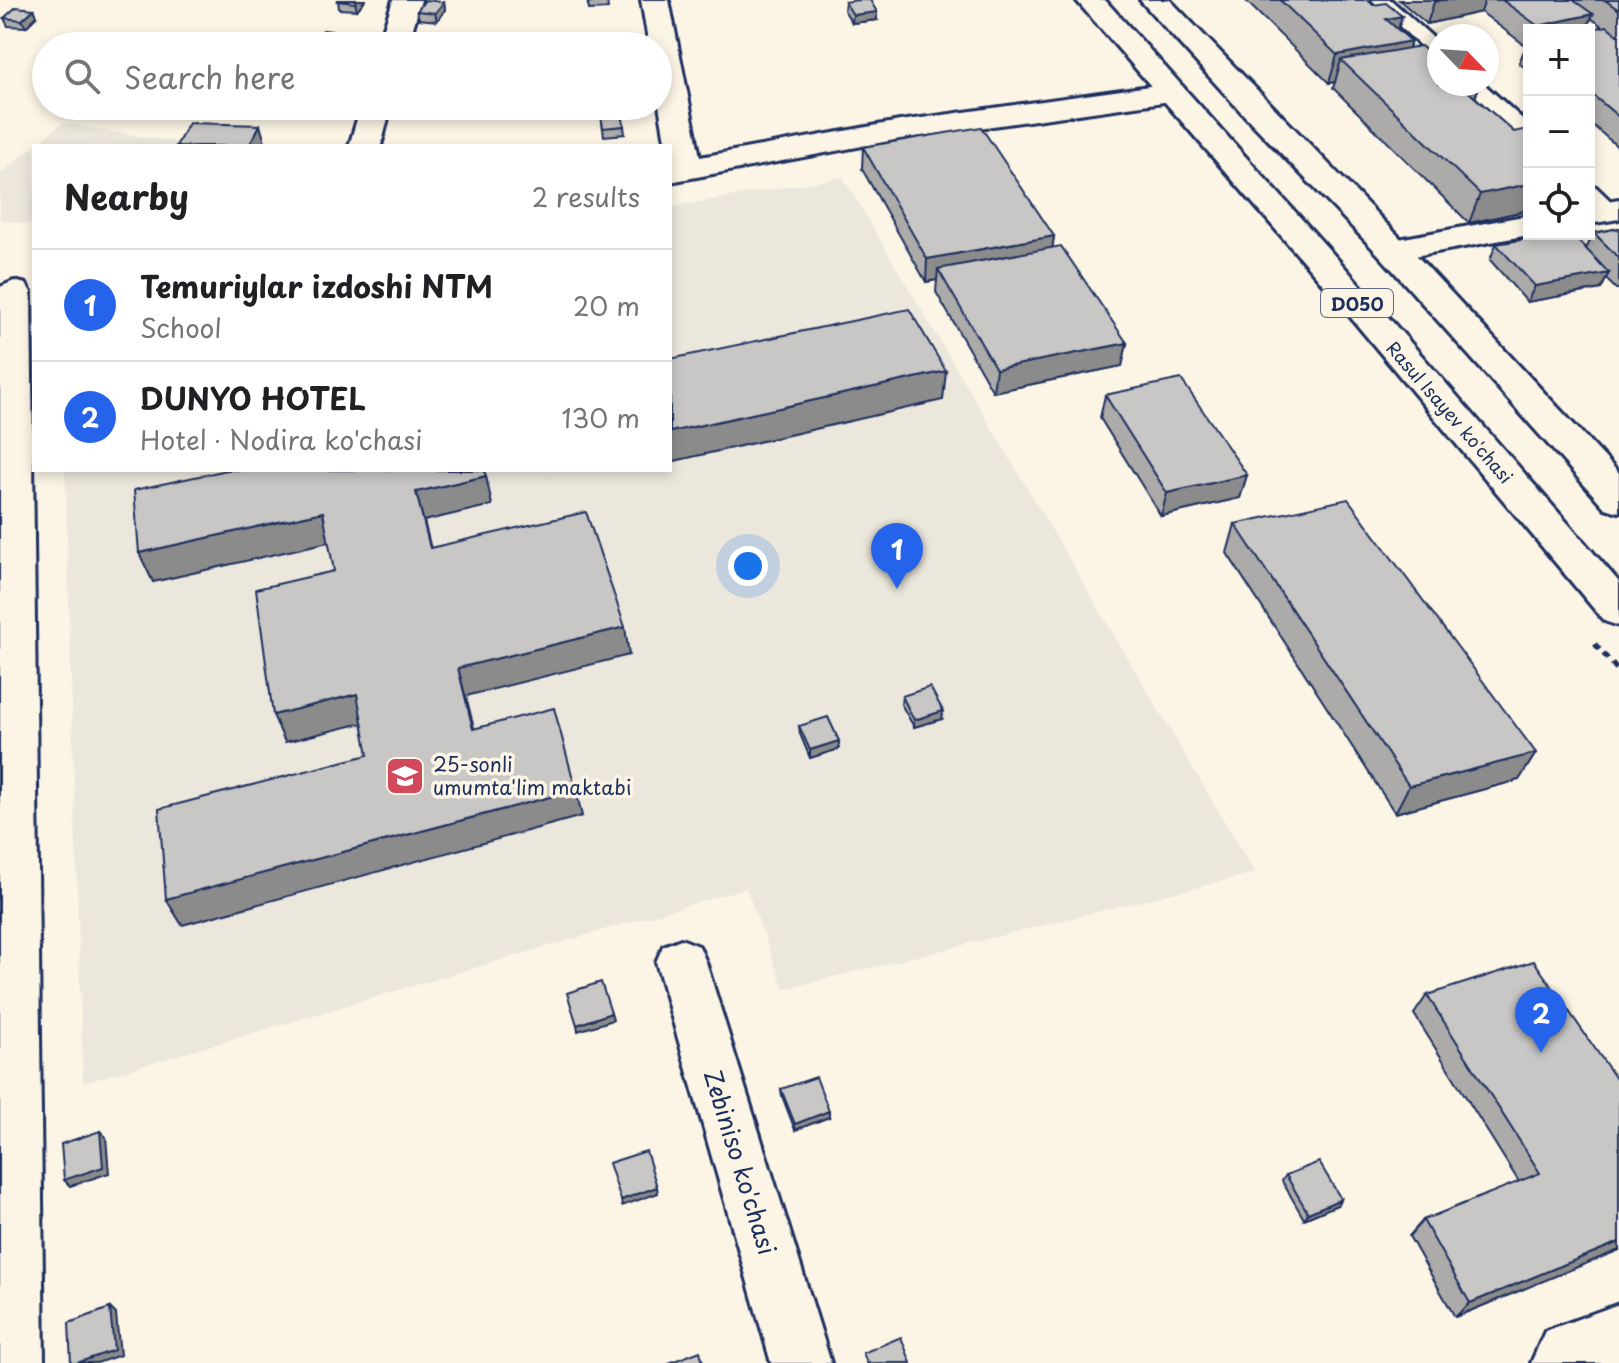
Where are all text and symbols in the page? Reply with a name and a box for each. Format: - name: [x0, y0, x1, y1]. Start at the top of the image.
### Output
- north arrow: [1427, 24, 1499, 96]
- map controls: [1523, 24, 1595, 240]
- button: +: [1523, 24, 1595, 96]
- search box: [32, 32, 672, 120]
- icon: search: [60, 54, 104, 98]
- text: Search here: [124, 54, 296, 99]
- button: −: [1523, 96, 1595, 168]
- button: locate: [1523, 168, 1595, 240]
- text: Nearby: [64, 170, 189, 222]
- text: 2 results: [532, 177, 640, 216]
- text: Temuriylar izdoshi NTM: [140, 263, 493, 308]
- text: 1: [84, 286, 96, 325]
- text: 20 m: [573, 286, 640, 325]
- road number: D050: [1321, 289, 1393, 317]
- text: School: [140, 308, 222, 347]
- street label: Rasul Isayev ko'chasi: [1380, 335, 1520, 489]
- text: DUNYO HOTEL: [140, 375, 366, 420]
- text: 2: [81, 398, 99, 437]
- text: 130 m: [561, 398, 640, 437]
- text: Hotel · Nodira ko'chasi: [140, 420, 423, 459]
- pin: 1: [871, 523, 923, 589]
- your location: [728, 546, 768, 586]
- place label: 25-sonli umumta'lim maktabi: [433, 749, 632, 802]
- school or university icon: 25-sonli umumta'lim maktabi: [384, 755, 426, 797]
- pin: 2: [1515, 987, 1567, 1053]
- street label: Zebiniso ko'chasi: [696, 1065, 786, 1259]

